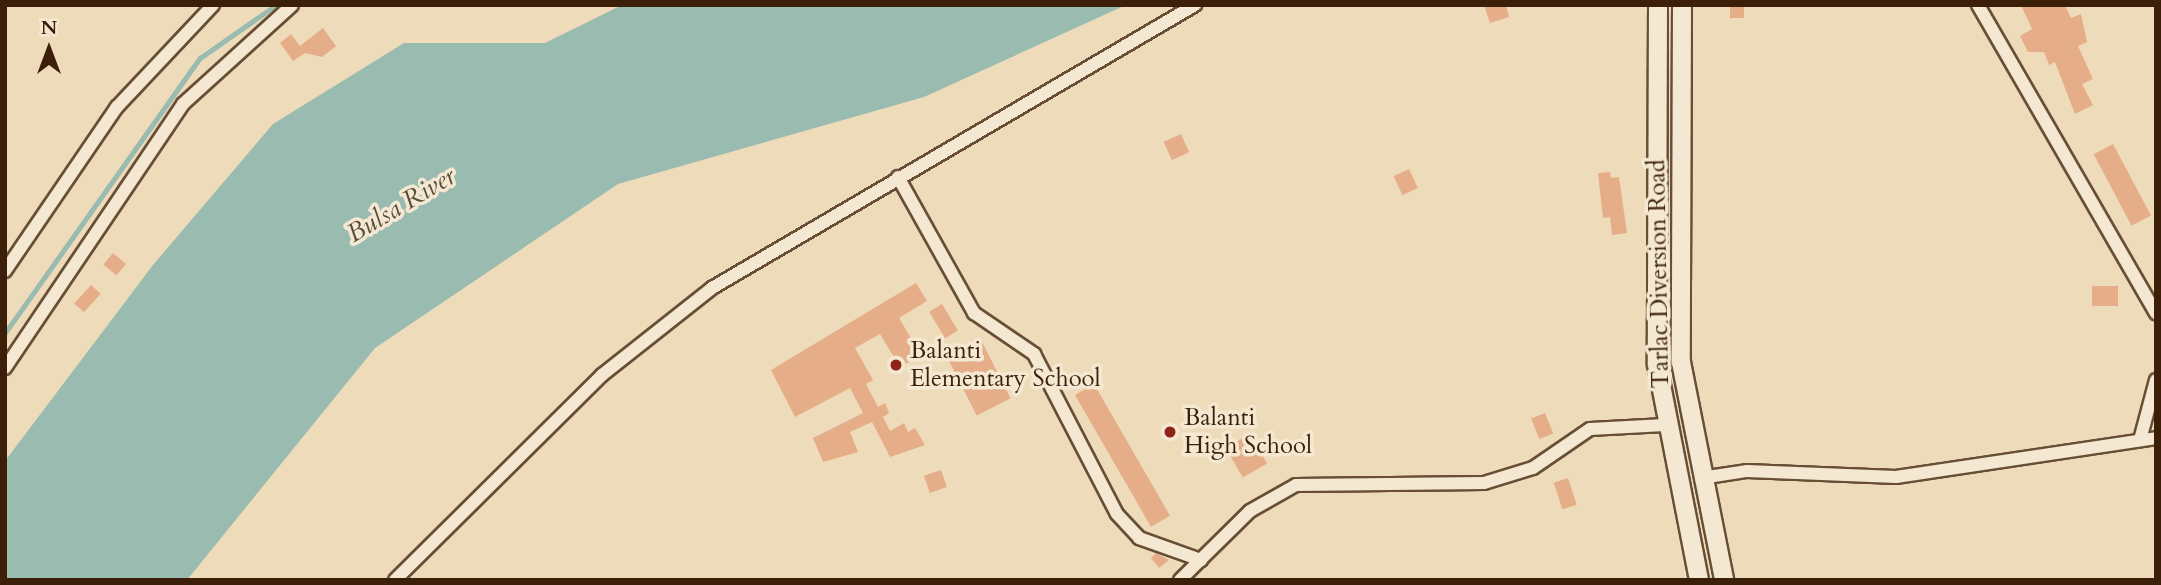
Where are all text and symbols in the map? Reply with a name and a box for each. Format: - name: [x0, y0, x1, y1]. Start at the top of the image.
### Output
- north arrow: [14, 14, 84, 84]
- text: N: [41, 15, 57, 41]
- street label: Tarlac Diversion Road: [1643, 159, 1675, 389]
- water label: Bulsa River: [341, 160, 461, 250]
- place label: Balanti Elementary School: [910, 337, 1101, 393]
- marker: Balanti Elementary School: [888, 357, 904, 373]
- place label: Balanti High School: [1184, 404, 1312, 460]
- marker: Balanti High School: [1162, 424, 1178, 440]

